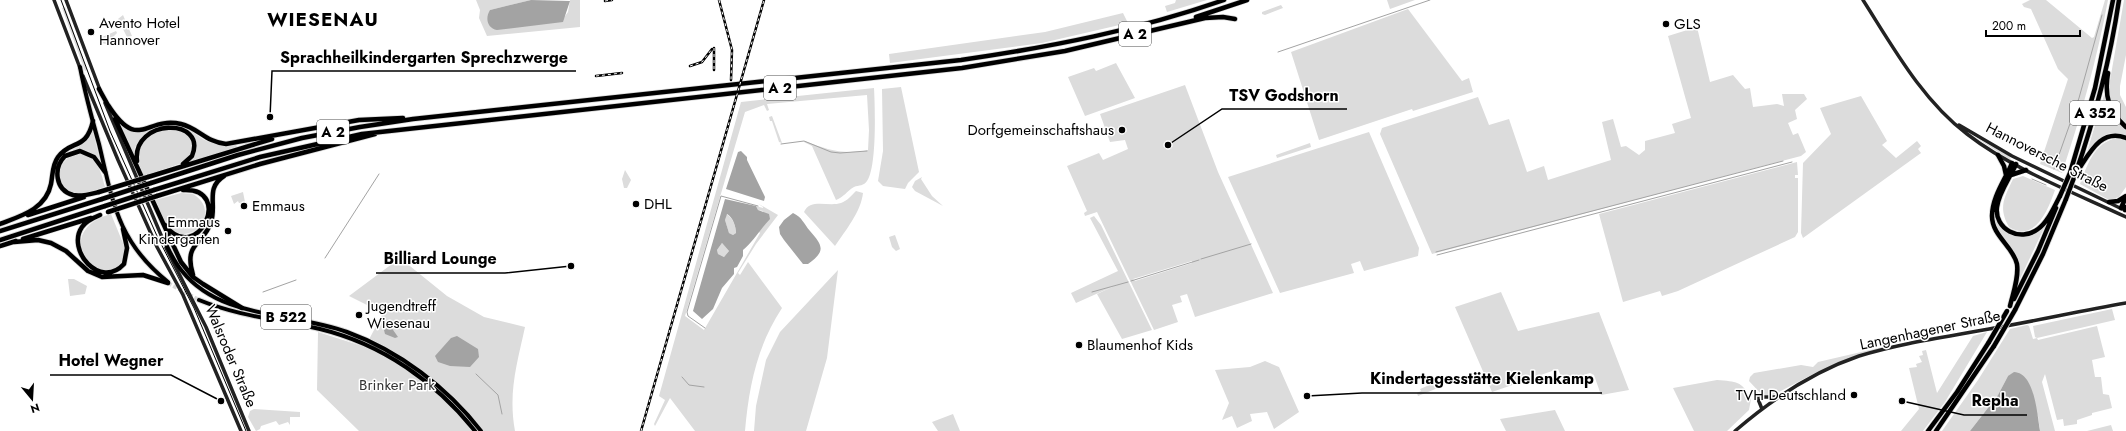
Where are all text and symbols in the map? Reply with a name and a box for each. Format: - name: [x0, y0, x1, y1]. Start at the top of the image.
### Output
- district label: WIESENAU: [267, 6, 379, 33]
- place label: Avento Hotel Hannover: [99, 12, 180, 51]
- scale bar: [1986, 12, 2080, 38]
- place label: GLS: [1674, 13, 1701, 35]
- text: 200 m: [1992, 17, 2026, 35]
- marker: GLS: [1661, 19, 1671, 29]
- road number: A 2: [1119, 22, 1151, 46]
- marker: Avento Hotel Hannover: [86, 27, 96, 37]
- callout: Sprachheilkindergarten Sprechzwerge: [272, 43, 576, 71]
- text: Sprachheilkindergarten Sprechzwerge: [280, 46, 568, 69]
- road number: A 2: [764, 76, 796, 100]
- callout: TSV Godshorn: [1222, 81, 1347, 109]
- text: TSV Godshorn: [1229, 84, 1339, 107]
- road number: A 352: [2070, 101, 2120, 125]
- street label: Hannoversche Straße: [1982, 117, 2112, 197]
- place label: Dorfgemeinschaftshaus: [967, 119, 1114, 141]
- road number: A 2: [317, 120, 349, 144]
- marker: Dorfgemeinschaftshaus: [1117, 125, 1127, 135]
- place label: DHL: [644, 193, 672, 215]
- place label: Emmaus: [252, 195, 305, 217]
- marker: DHL: [631, 199, 641, 209]
- marker: Emmaus: [239, 201, 249, 211]
- place label: Emmaus Kindergarten: [138, 211, 220, 250]
- marker: Emmaus Kindergarten: [223, 226, 233, 236]
- callout: Billiard Lounge: [376, 245, 505, 273]
- text: Billiard Lounge: [383, 247, 497, 270]
- place label: Jugendtreff Wiesenau: [365, 295, 437, 334]
- street label: Walsroder Straße: [199, 301, 263, 411]
- street label: Langenhagener Straße: [1858, 304, 2002, 356]
- road number: B 522: [261, 305, 311, 329]
- marker: Jugendtreff Wiesenau: [354, 310, 364, 320]
- place label: Blaumenhof Kids: [1087, 334, 1193, 356]
- marker: Blaumenhof Kids: [1074, 340, 1084, 350]
- callout: Hotel Wegner: [50, 347, 171, 375]
- text: Hotel Wegner: [58, 349, 164, 372]
- callout: Kindertagesstätte Kielenkamp: [1362, 365, 1602, 393]
- text: Kindertagesstätte Kielenkamp: [1370, 367, 1594, 390]
- park label: Brinker Park: [359, 374, 435, 396]
- north arrow: [12, 379, 52, 419]
- place label: TVH Deutschland: [1736, 384, 1846, 406]
- callout: Repha: [1964, 387, 2027, 415]
- text: Repha: [1971, 389, 2019, 412]
- marker: TVH Deutschland: [1849, 390, 1859, 400]
- text: N: [28, 400, 42, 417]

